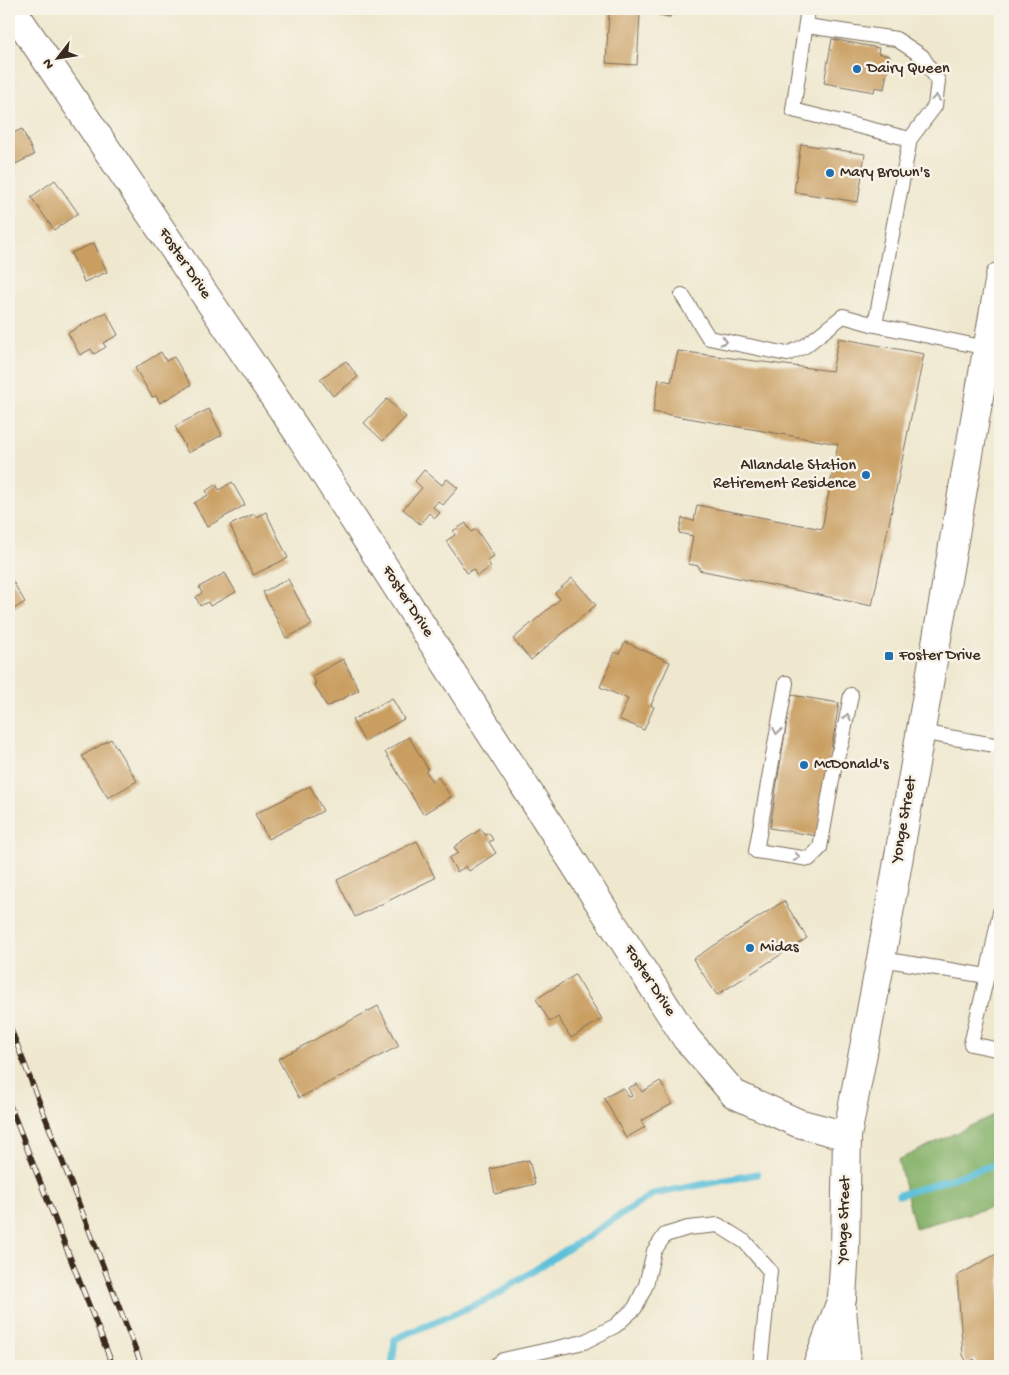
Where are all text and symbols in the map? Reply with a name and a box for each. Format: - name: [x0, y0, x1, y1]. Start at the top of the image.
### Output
- north arrow: [32, 32, 82, 82]
- text: N: [39, 55, 59, 72]
- place label: Dairy Queen: [866, 60, 950, 79]
- marker: Dairy Queen: [851, 63, 863, 75]
- one-way arrow: [930, 94, 940, 102]
- place label: Mary Brown's: [840, 164, 931, 183]
- marker: Mary Brown's: [824, 167, 836, 179]
- street label: Foster Drive: [153, 224, 215, 304]
- one-way arrow: [719, 335, 728, 346]
- place label: Allandale Station Retirement Residence: [713, 457, 857, 494]
- marker: Allandale Station Retirement Residence: [860, 469, 872, 481]
- street label: Foster Drive: [376, 562, 438, 642]
- place label: Foster Drive: [898, 647, 981, 666]
- marker: Foster Drive: [883, 650, 895, 662]
- one-way arrow: [841, 712, 851, 721]
- one-way arrow: [773, 727, 783, 736]
- place label: McDonald's: [814, 756, 890, 775]
- marker: McDonald's: [798, 759, 810, 771]
- street label: Yonge Street: [888, 774, 922, 867]
- one-way arrow: [792, 852, 801, 862]
- place label: Midas: [760, 939, 800, 958]
- street label: Foster Drive: [618, 941, 680, 1021]
- marker: Midas: [744, 942, 756, 954]
- street label: Yonge Street: [834, 1175, 856, 1266]

